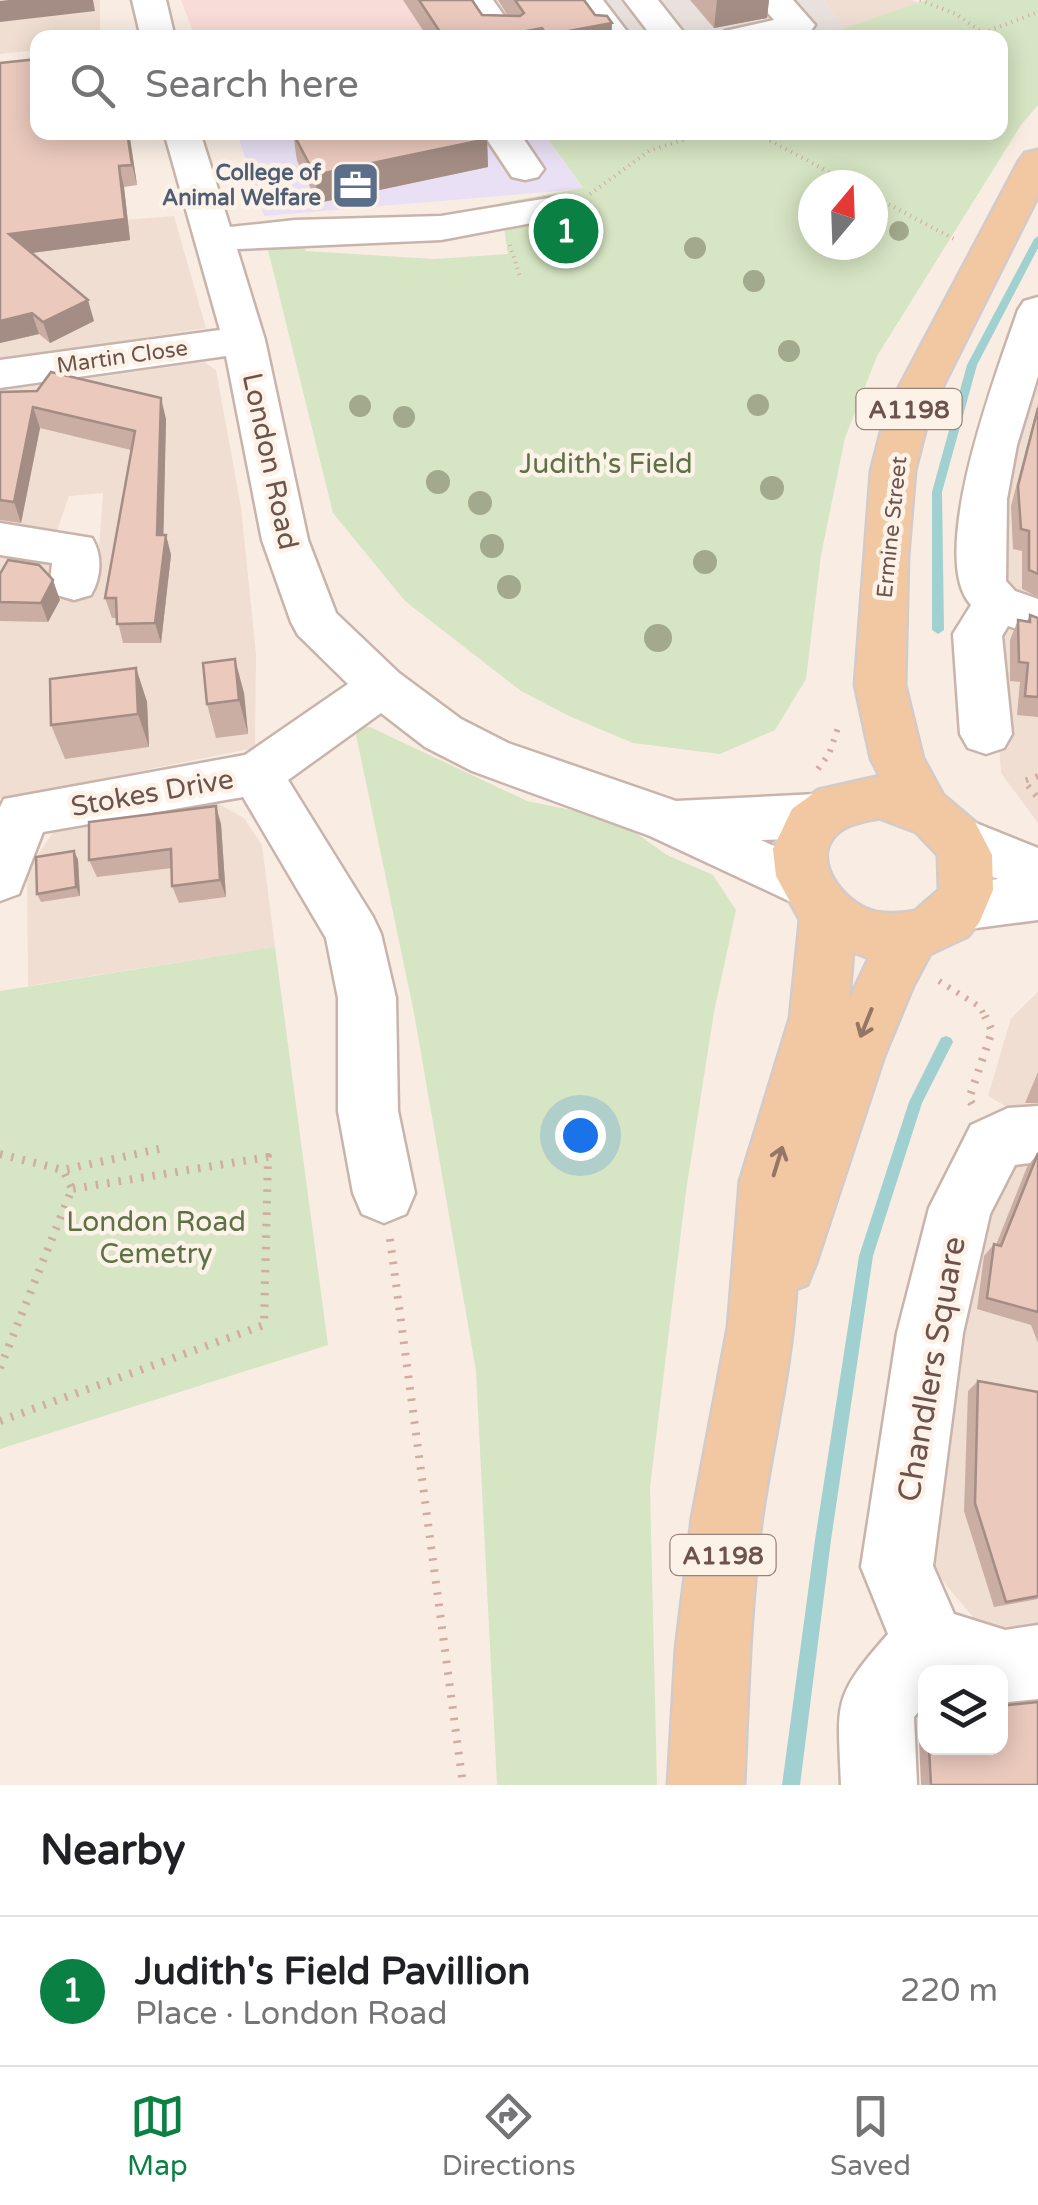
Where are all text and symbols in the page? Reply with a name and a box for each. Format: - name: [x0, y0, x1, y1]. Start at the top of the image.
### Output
- search box: [30, 30, 1008, 140]
- icon: search: [65, 58, 120, 113]
- text: Search here: [145, 62, 359, 108]
- office icon: College of Animal Welfare: [330, 159, 382, 211]
- place label: College of Animal Welfare: [162, 160, 322, 211]
- north arrow: [798, 170, 888, 260]
- pin: 1: [534, 194, 598, 268]
- street label: Martin Close: [55, 335, 189, 379]
- street label: London Road: [235, 370, 305, 553]
- road number: A1198: [856, 389, 962, 429]
- park label: Judith's Field: [519, 447, 693, 481]
- street label: Ermine Street: [872, 455, 912, 599]
- street label: Stokes Drive: [68, 762, 236, 824]
- one-way arrow: [855, 1007, 873, 1038]
- your location: [555, 1110, 606, 1161]
- one-way arrow: [770, 1145, 788, 1177]
- park label: London Road Cemetry: [66, 1205, 246, 1271]
- street label: Chandlers Square: [890, 1234, 974, 1505]
- road number: A1198: [670, 1535, 776, 1575]
- map controls: [918, 1665, 1008, 1755]
- button: layers: [918, 1665, 1008, 1755]
- text: Nearby: [40, 1825, 185, 1876]
- text: Judith's Field Pavillion: [135, 1949, 530, 1995]
- text: 1: [62, 1972, 83, 2010]
- text: 220 m: [900, 1972, 998, 2010]
- text: Place · London Road: [135, 1995, 448, 2033]
- tab: Map: [127, 2089, 188, 2183]
- tab: Directions: [442, 2089, 576, 2183]
- tab: Saved: [830, 2089, 911, 2183]

